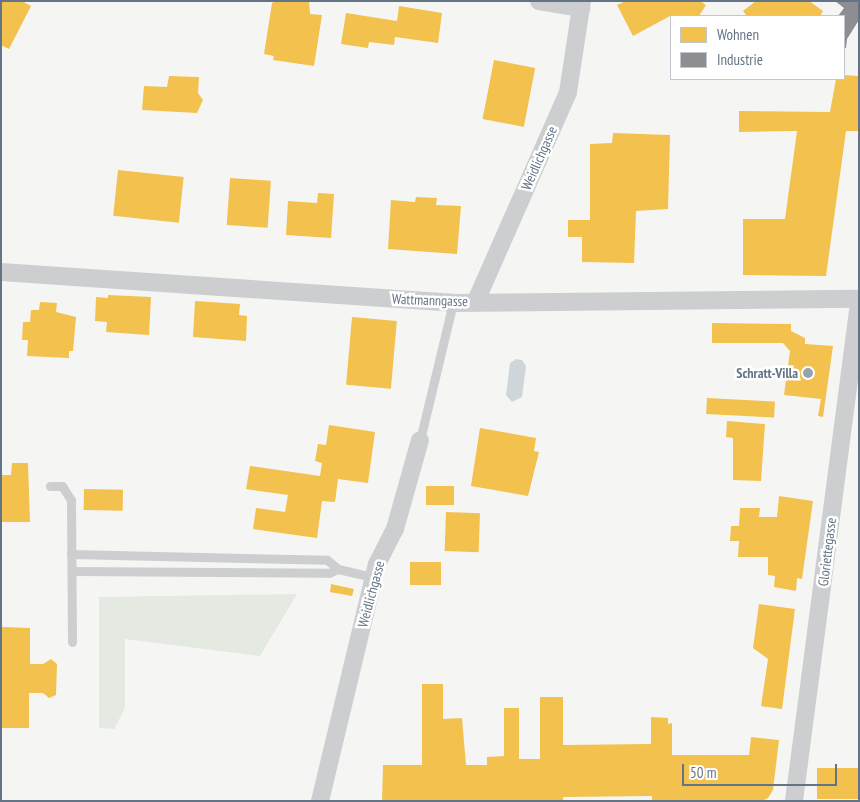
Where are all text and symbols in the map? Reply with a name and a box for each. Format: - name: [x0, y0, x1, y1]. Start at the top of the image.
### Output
- legend: [670, 15, 845, 80]
- text: Wohnen: [717, 25, 759, 44]
- text: Industrie: [717, 50, 763, 69]
- street label: Weidlichgasse: [517, 123, 561, 193]
- street label: Wattmanngasse: [392, 290, 468, 310]
- place label: Schratt-Villa: [736, 365, 798, 381]
- marker: Schratt-Villa: [802, 367, 814, 379]
- street label: Gloriettegasse: [814, 517, 840, 587]
- street label: Weidlichgasse: [354, 559, 388, 629]
- scale bar: [685, 754, 840, 786]
- text: 50 m: [690, 763, 716, 782]

